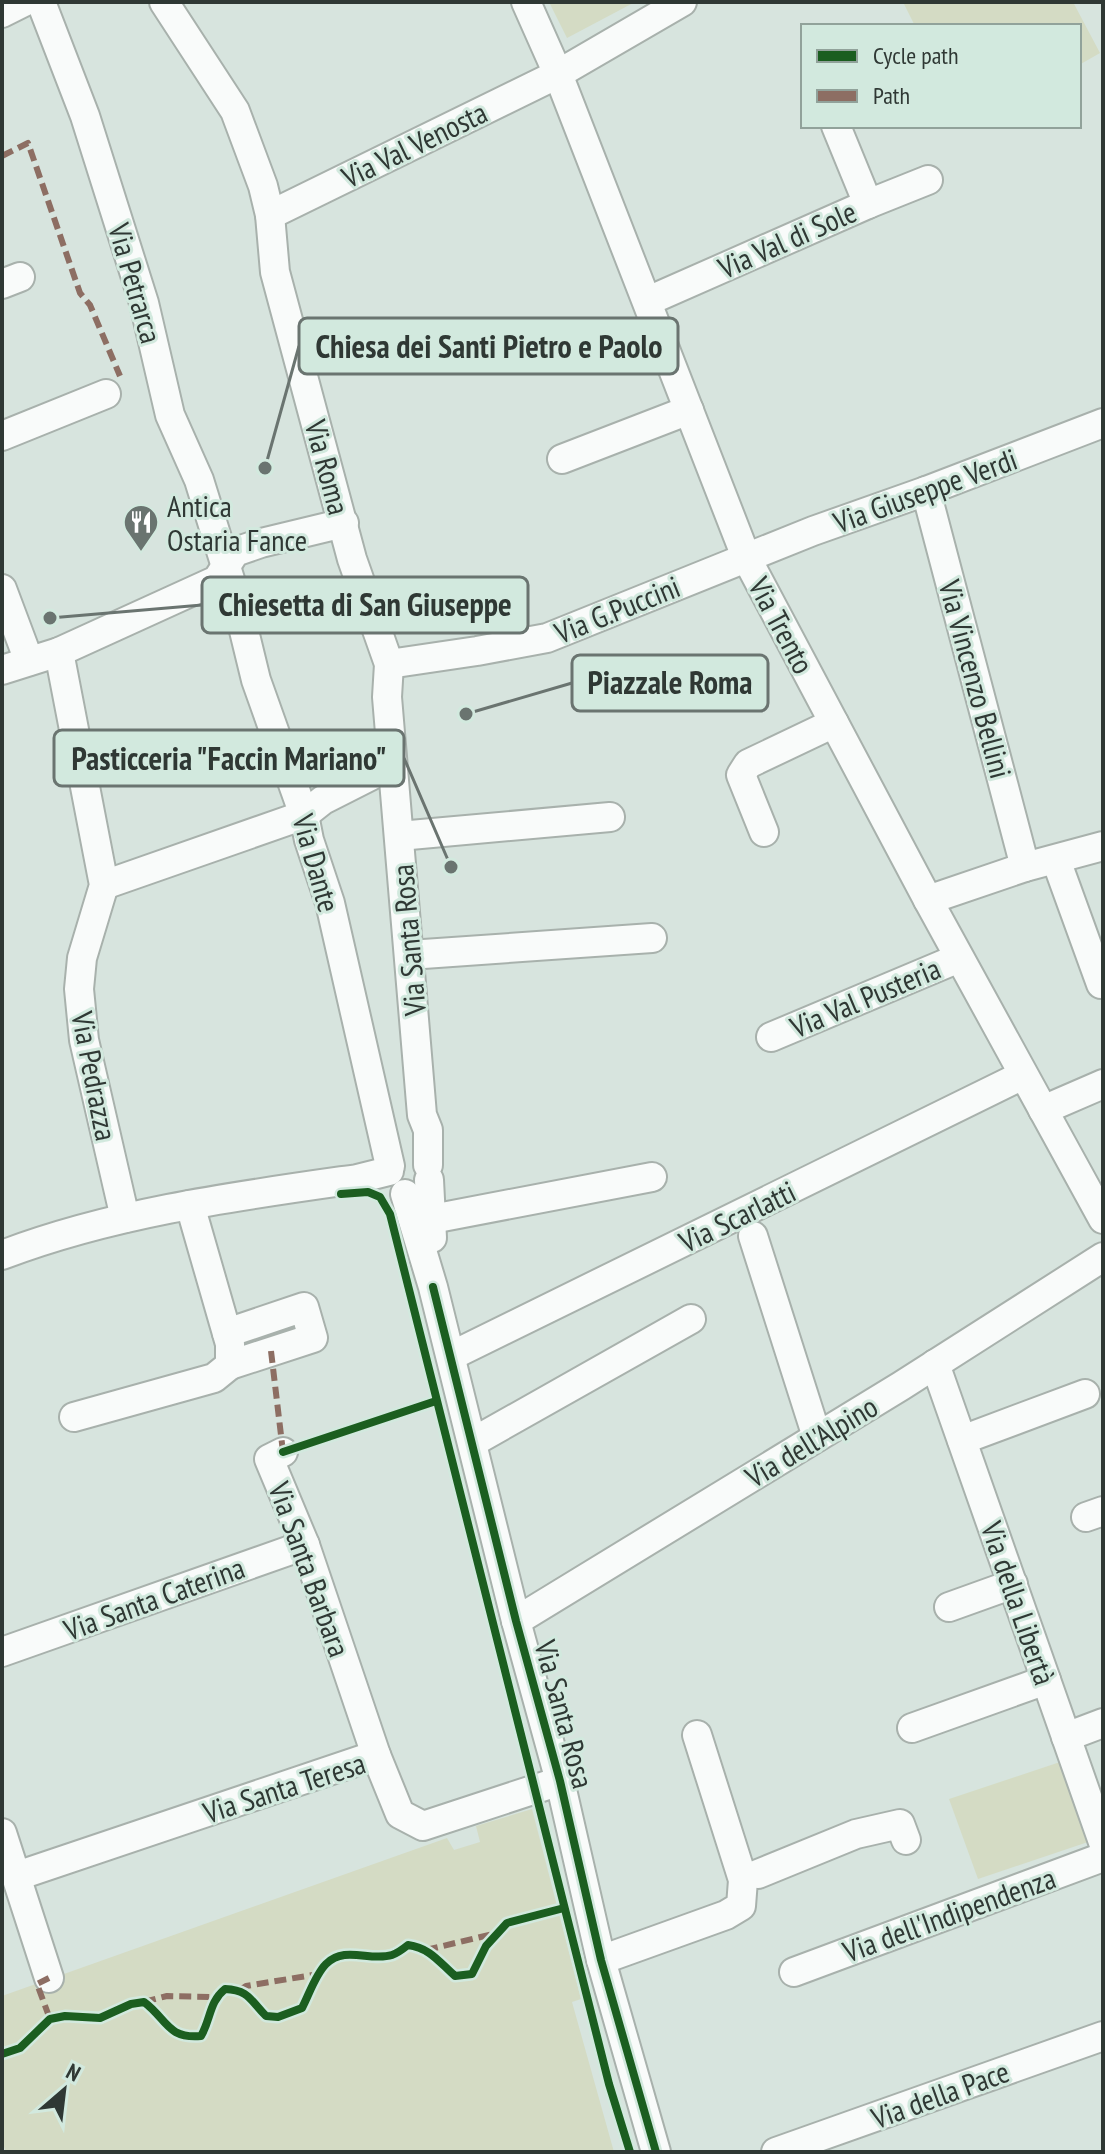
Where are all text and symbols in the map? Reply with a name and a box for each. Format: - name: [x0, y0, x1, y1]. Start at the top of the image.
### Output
- legend: [801, 24, 1081, 128]
- text: Cycle path: [873, 40, 959, 71]
- text: Path: [873, 80, 910, 111]
- street label: Via Val Venosta: [334, 92, 493, 196]
- street label: Via Val di Sole: [711, 191, 862, 287]
- street label: Via Petrarca: [100, 217, 172, 348]
- callout: Chiesa dei Santi Pietro e Paolo: [299, 318, 678, 374]
- text: Chiesa dei Santi Pietro e Paolo: [315, 325, 663, 367]
- street label: Via Roma: [296, 414, 359, 519]
- street label: Via Giuseppe Verdi: [827, 439, 1022, 542]
- place label: Antica Ostaria Fance: [167, 486, 307, 559]
- restaurant icon: Antica Ostaria Fance: [122, 503, 160, 553]
- street label: Via G.Puccini: [548, 566, 685, 652]
- street label: Via Trento: [740, 569, 824, 680]
- street label: Via Vincenzo Bellini: [931, 575, 1021, 782]
- callout: Chiesetta di San Giuseppe: [202, 577, 528, 633]
- text: Chiesetta di San Giuseppe: [218, 583, 512, 625]
- callout: Piazzale Roma: [572, 655, 768, 711]
- text: Piazzale Roma: [588, 661, 752, 703]
- callout: Pasticceria "Faccin Mariano": [54, 730, 404, 786]
- text: Pasticceria "Faccin Mariano": [72, 737, 386, 779]
- street label: Via Dante: [284, 809, 350, 916]
- street label: Via Santa Rosa: [382, 863, 434, 1018]
- street label: Via Val Pusteria: [783, 948, 946, 1046]
- street label: Via Pedrazza: [63, 1007, 127, 1144]
- street label: Via Scarlatti: [672, 1171, 801, 1261]
- street label: Via dell'Alpino: [737, 1386, 884, 1496]
- street label: Via Santa Barbara: [260, 1475, 360, 1662]
- street label: Via della Libertà: [973, 1515, 1065, 1690]
- street label: Via Santa Caterina: [58, 1547, 249, 1649]
- street label: Via Santa Rosa: [526, 1635, 603, 1792]
- street label: Via Santa Teresa: [197, 1742, 370, 1832]
- street label: Via dell'Indipendenza: [837, 1858, 1061, 1971]
- north arrow: [24, 2050, 104, 2130]
- street label: Via della Pace: [865, 2051, 1014, 2137]
- text: N: [62, 2057, 85, 2087]

